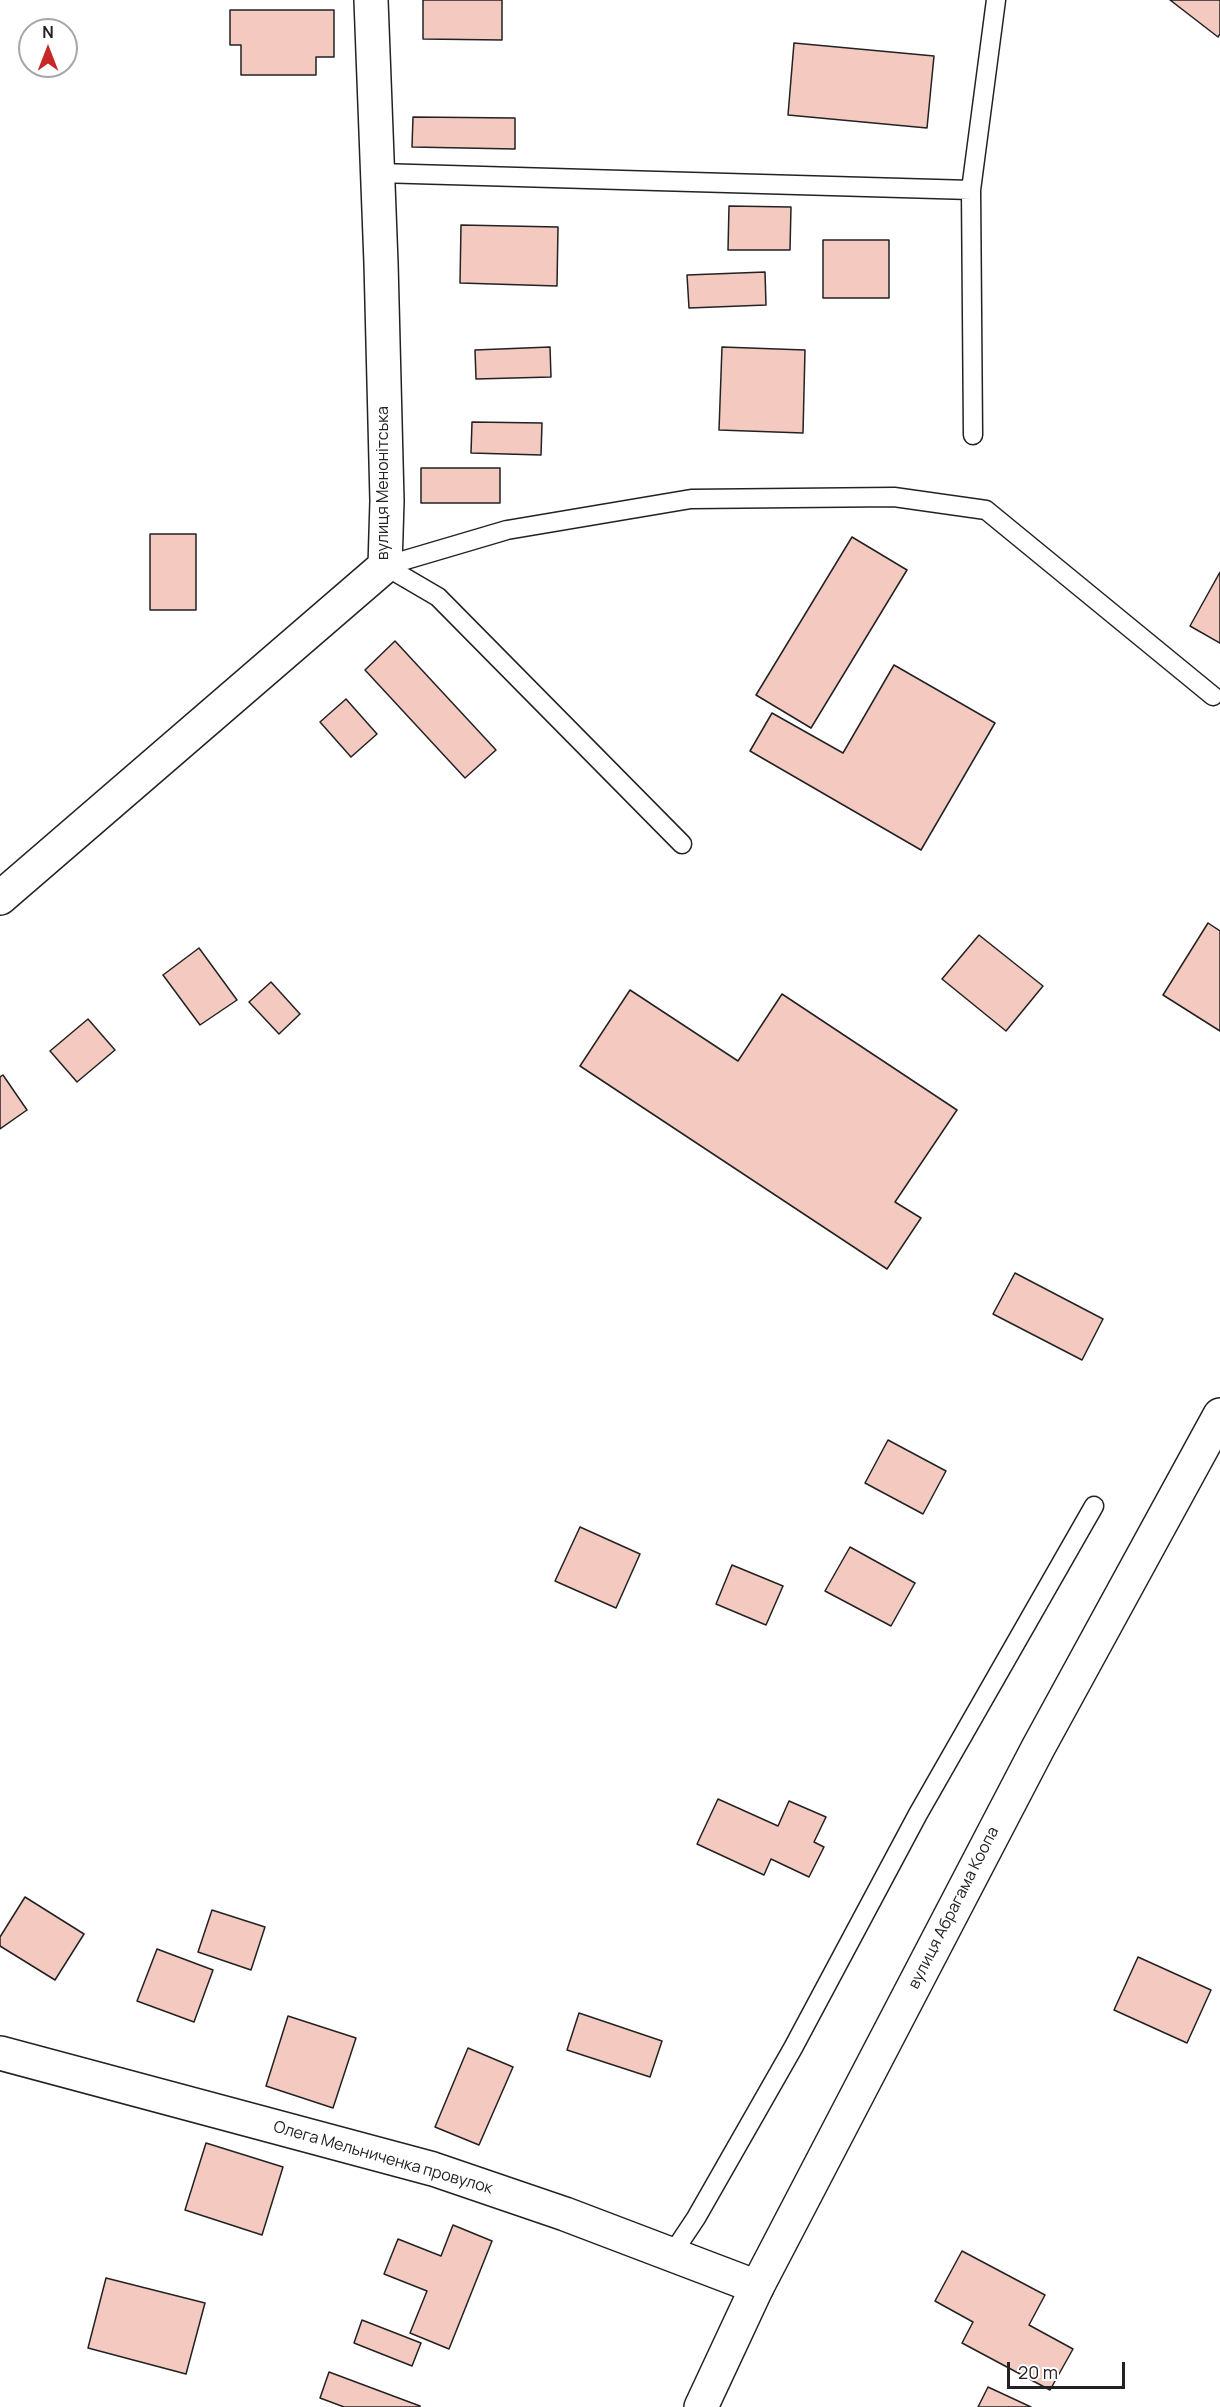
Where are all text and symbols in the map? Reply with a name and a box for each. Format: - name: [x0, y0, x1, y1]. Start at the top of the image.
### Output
- north arrow: [18, 18, 78, 78]
- text: N: [42, 21, 54, 43]
- street label: вулиця Менонітська: [374, 406, 394, 560]
- street label: вулиця Абрагама Коопа: [905, 1824, 1003, 1992]
- street label: Олега Мельниченка провулок: [271, 2117, 495, 2199]
- scale bar: [1010, 2350, 1128, 2388]
- text: 20 m: [1018, 2360, 1058, 2384]

